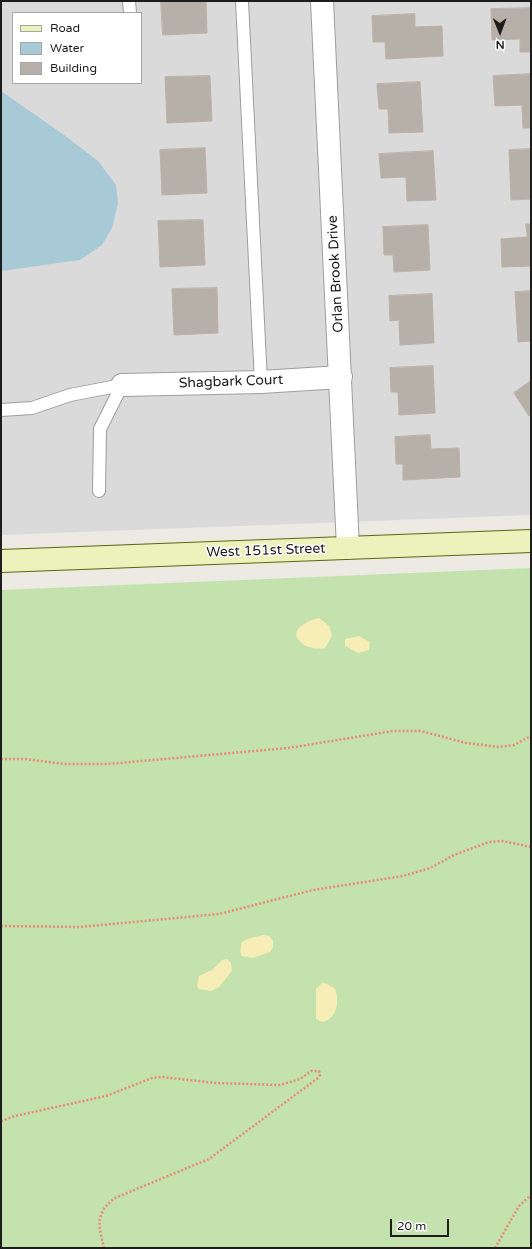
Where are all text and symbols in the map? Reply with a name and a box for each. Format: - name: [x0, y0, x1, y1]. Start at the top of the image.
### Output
- legend: [12, 12, 142, 84]
- north arrow: [480, 12, 520, 52]
- text: Road: [50, 21, 80, 35]
- text: N: [496, 38, 505, 51]
- text: Water: [50, 41, 84, 55]
- text: Building: [50, 61, 97, 75]
- street label: Orlan Brook Drive: [325, 215, 347, 333]
- street label: Shagbark Court: [179, 372, 283, 392]
- street label: West 151st Street: [206, 541, 326, 561]
- scale bar: [392, 1211, 451, 1237]
- text: 20 m: [397, 1219, 426, 1233]

